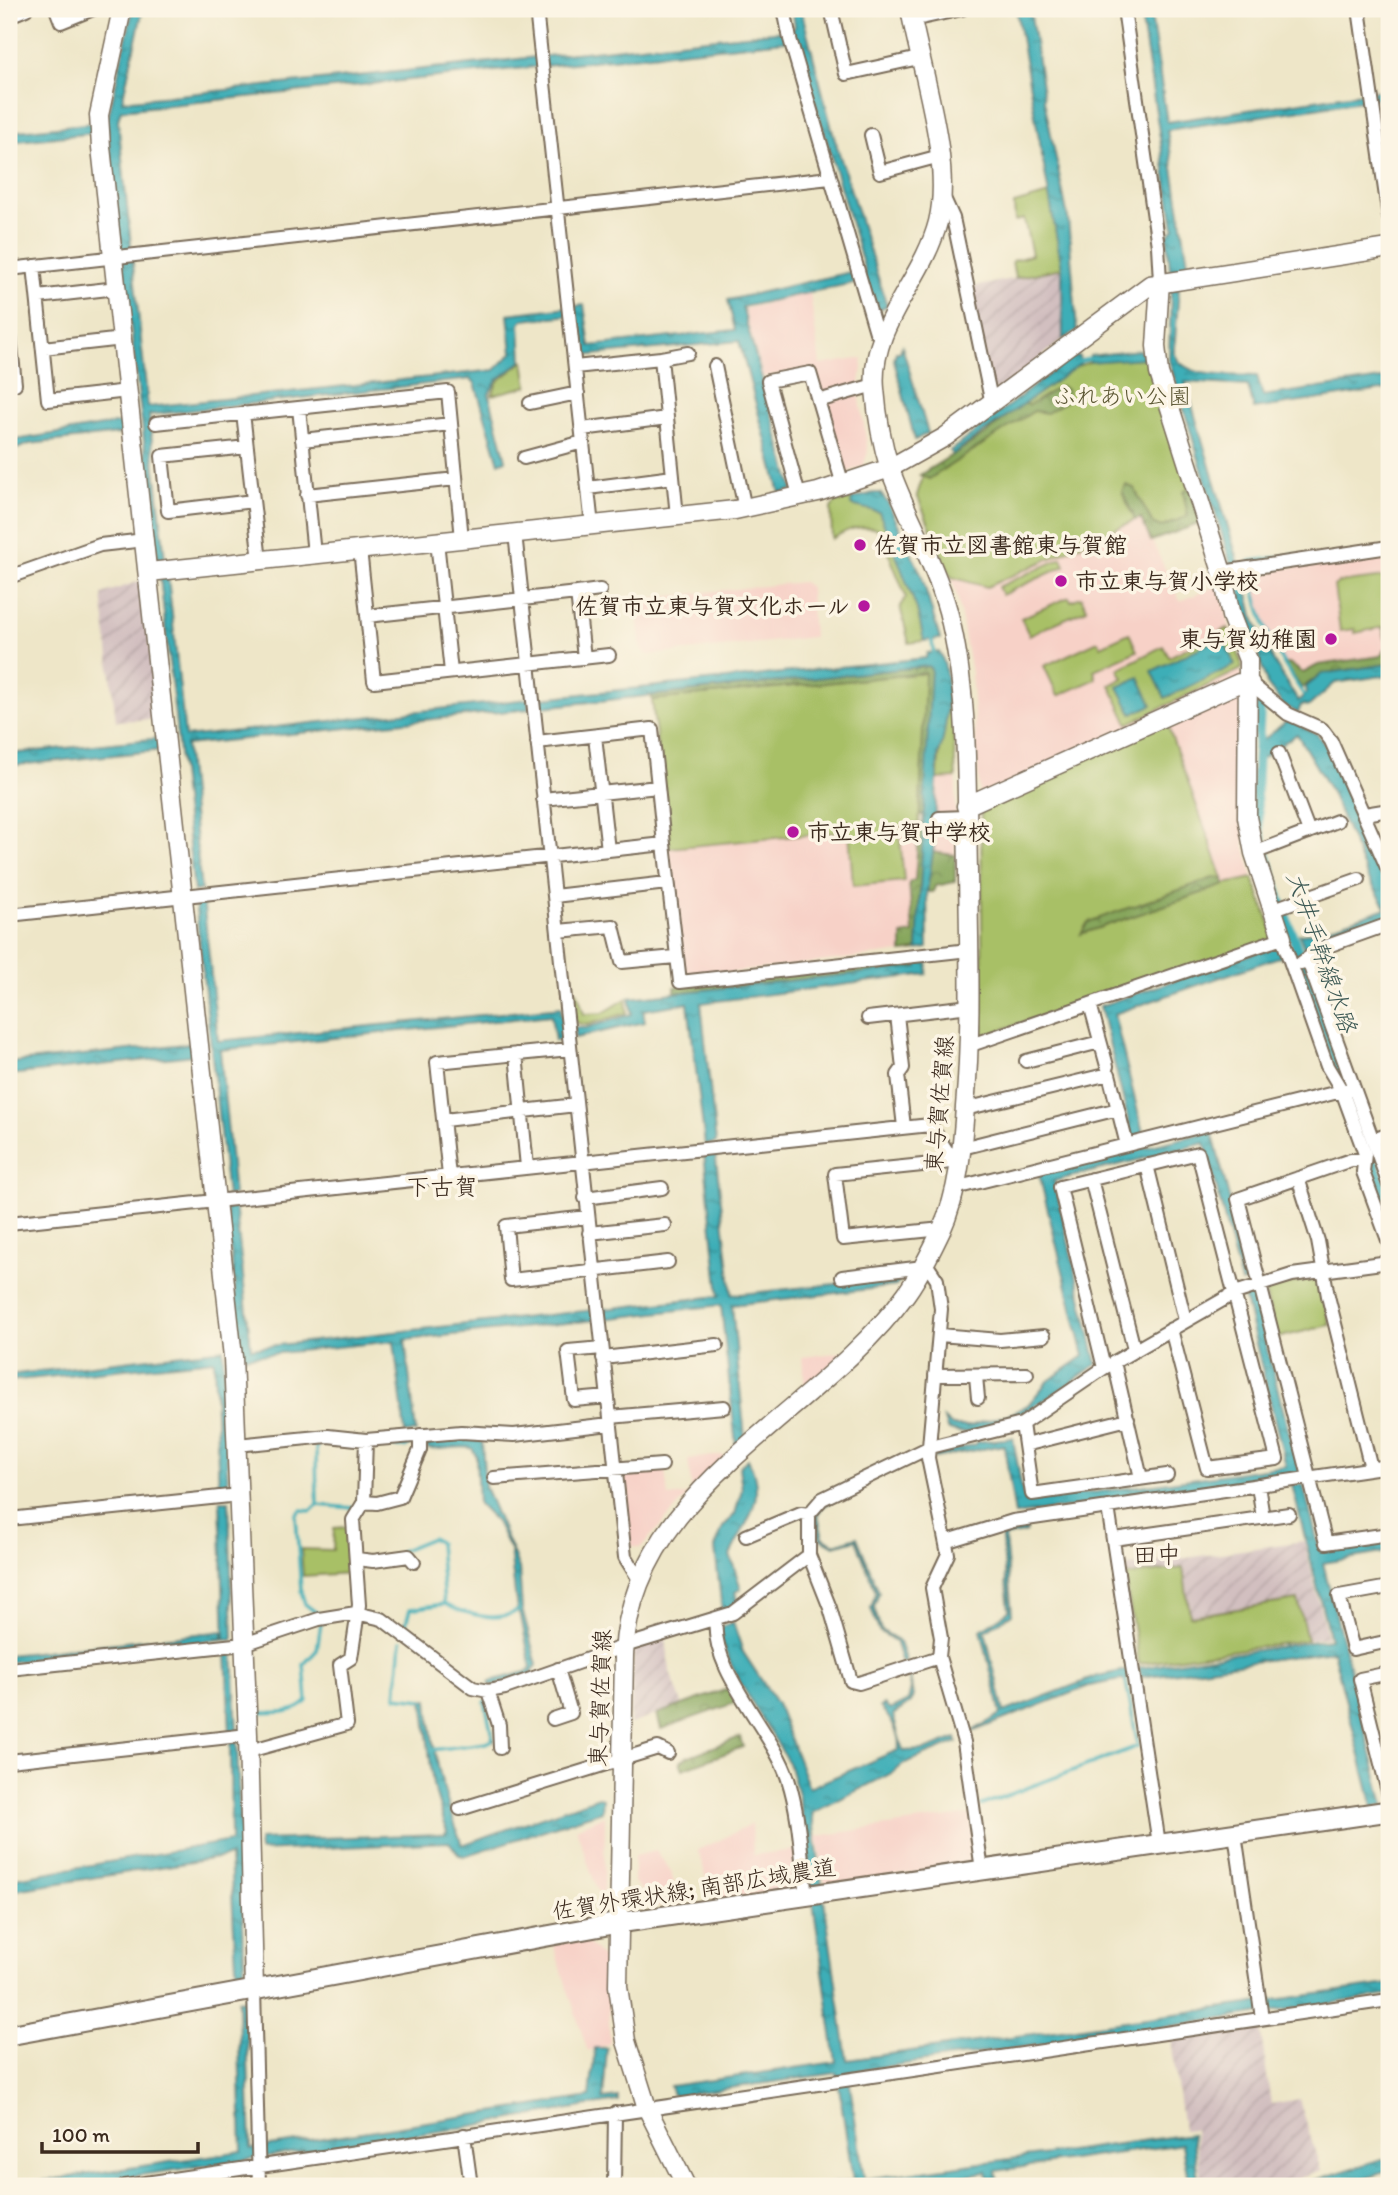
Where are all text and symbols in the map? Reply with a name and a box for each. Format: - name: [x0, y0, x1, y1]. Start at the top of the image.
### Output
- park label: ふれあい公園: [1053, 382, 1191, 410]
- place label: 佐賀市立図書館東与賀館: [874, 531, 1127, 559]
- marker: 佐賀市立図書館東与賀館: [852, 537, 868, 553]
- place label: 市立東与賀小学校: [1075, 567, 1259, 595]
- marker: 市立東与賀小学校: [1053, 573, 1069, 589]
- place label: 佐賀市立東与賀文化ホール: [575, 592, 850, 620]
- marker: 佐賀市立東与賀文化ホール: [856, 598, 872, 614]
- place label: 東与賀幼稚園: [1179, 625, 1317, 653]
- marker: 東与賀幼稚園: [1323, 631, 1339, 647]
- place label: 市立東与賀中学校: [807, 818, 991, 846]
- marker: 市立東与賀中学校: [785, 824, 801, 840]
- water label: 大井手幹線水路: [1281, 868, 1364, 1038]
- street label: 東与賀佐賀線: [919, 1034, 959, 1174]
- district label: 下古賀: [406, 1172, 478, 1201]
- district label: 田中: [1133, 1540, 1181, 1569]
- street label: 東与賀佐賀線: [584, 1629, 616, 1767]
- street label: 佐賀外環状線; 南部広域農道: [550, 1853, 838, 1925]
- scale bar: [42, 2111, 198, 2155]
- text: 100 m: [52, 2122, 110, 2147]

